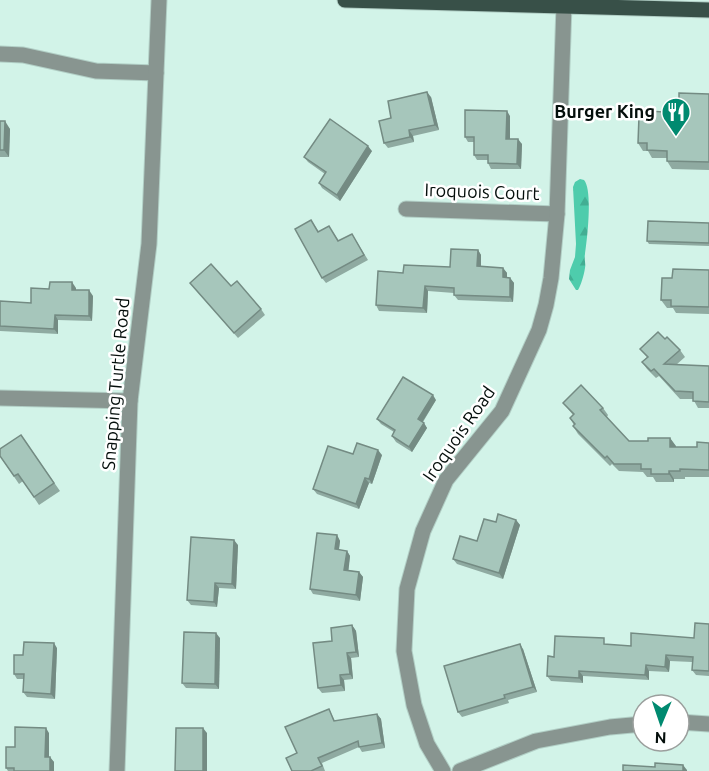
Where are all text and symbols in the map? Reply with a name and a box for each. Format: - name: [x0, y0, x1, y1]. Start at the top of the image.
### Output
- restaurant icon: Burger King: [660, 96, 692, 138]
- place label: Burger King: [554, 101, 655, 121]
- street label: Iroquois Court: [424, 179, 540, 203]
- street label: Snapping Turtle Road: [97, 297, 133, 471]
- street label: Iroquois Road: [418, 382, 498, 485]
- north arrow: [631, 693, 691, 753]
- text: N: [654, 729, 667, 747]

